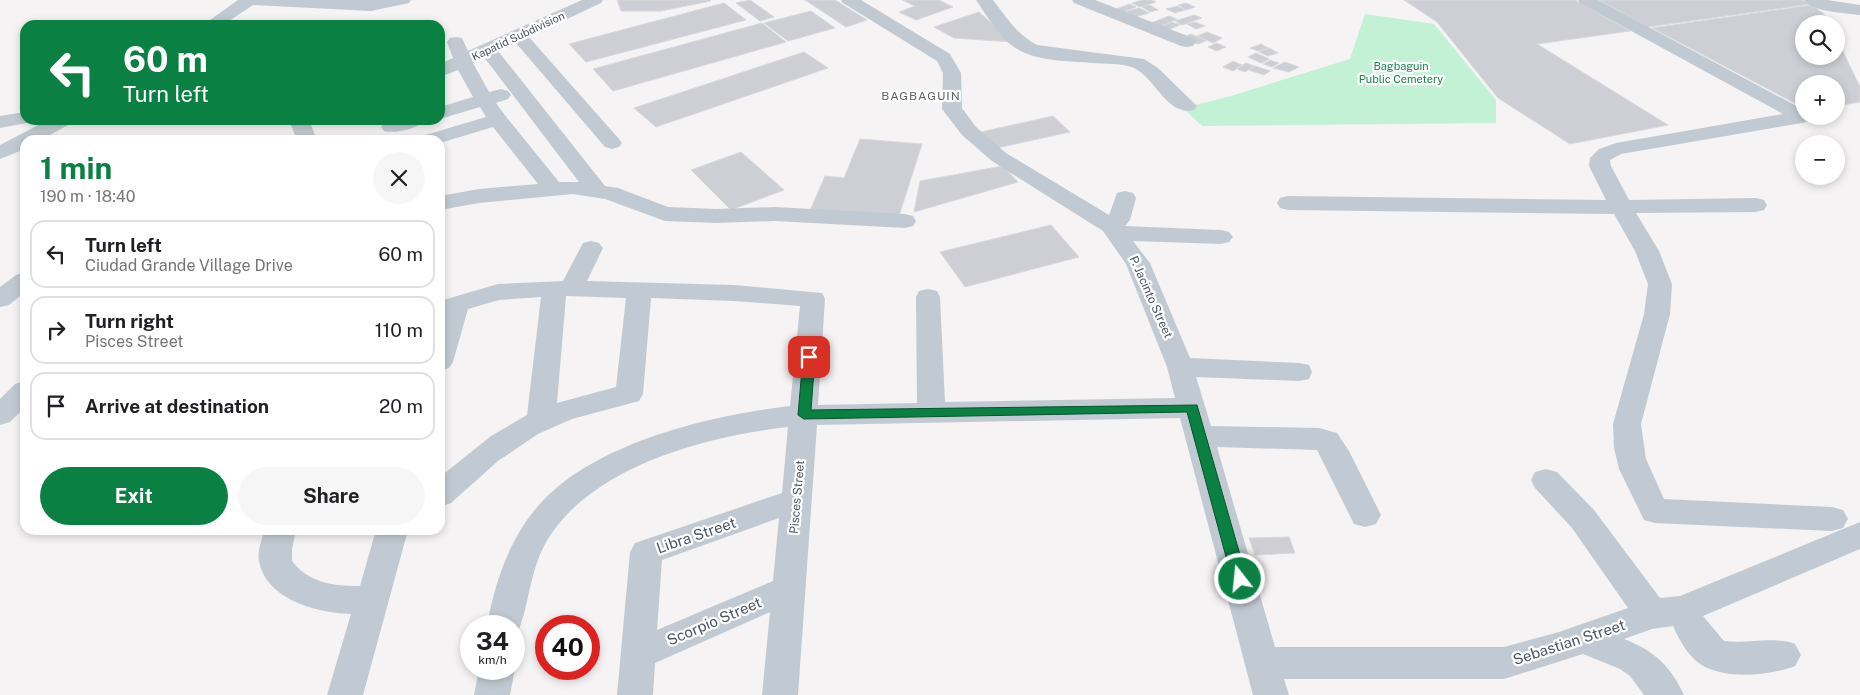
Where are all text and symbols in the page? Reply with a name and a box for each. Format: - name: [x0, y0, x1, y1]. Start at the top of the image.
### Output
- street label: Kapatid Subdivision: [470, 9, 566, 63]
- map controls: [1795, 15, 1845, 185]
- button: search: [1795, 15, 1845, 65]
- text: 60 m: [123, 39, 208, 80]
- icon: left: [40, 40, 105, 105]
- park label: Bagbaguin Public Cemetery: [1359, 60, 1443, 85]
- button: +: [1795, 75, 1845, 125]
- text: Turn left: [123, 81, 209, 107]
- district label: BAGBAGUIN: [881, 89, 961, 103]
- button: −: [1795, 135, 1845, 185]
- text: 1 min: [40, 150, 112, 186]
- button: close: [373, 152, 425, 204]
- text: 190 m · 18:40: [40, 187, 135, 206]
- text: Turn left: [85, 234, 162, 256]
- icon: left: [42, 240, 70, 268]
- text: 60 m: [379, 243, 423, 265]
- street label: P. Jacinto Street: [1127, 254, 1176, 341]
- text: Ciudad Grande Village Drive: [85, 256, 293, 275]
- text: Turn right: [85, 310, 174, 332]
- icon: right: [42, 316, 70, 344]
- text: 110 m: [375, 319, 423, 341]
- text: Pisces Street: [85, 332, 184, 351]
- pin: [788, 336, 830, 378]
- icon: arrive: [795, 343, 823, 371]
- icon: arrive: [42, 392, 70, 420]
- text: Arrive at destination: [85, 395, 269, 417]
- text: 20 m: [379, 395, 423, 417]
- street label: Pisces Street: [787, 459, 807, 534]
- button: Exit: [40, 467, 228, 525]
- button: Share: [238, 467, 425, 525]
- street label: Libra Street: [654, 513, 738, 557]
- position arrow: [1213, 552, 1265, 604]
- street label: Scorpio Street: [664, 593, 764, 649]
- speed limit sign: 40: [535, 615, 600, 680]
- street label: Sebastian Street: [1511, 616, 1627, 668]
- text: 34: [476, 626, 509, 656]
- text: km/h: [478, 653, 507, 667]

